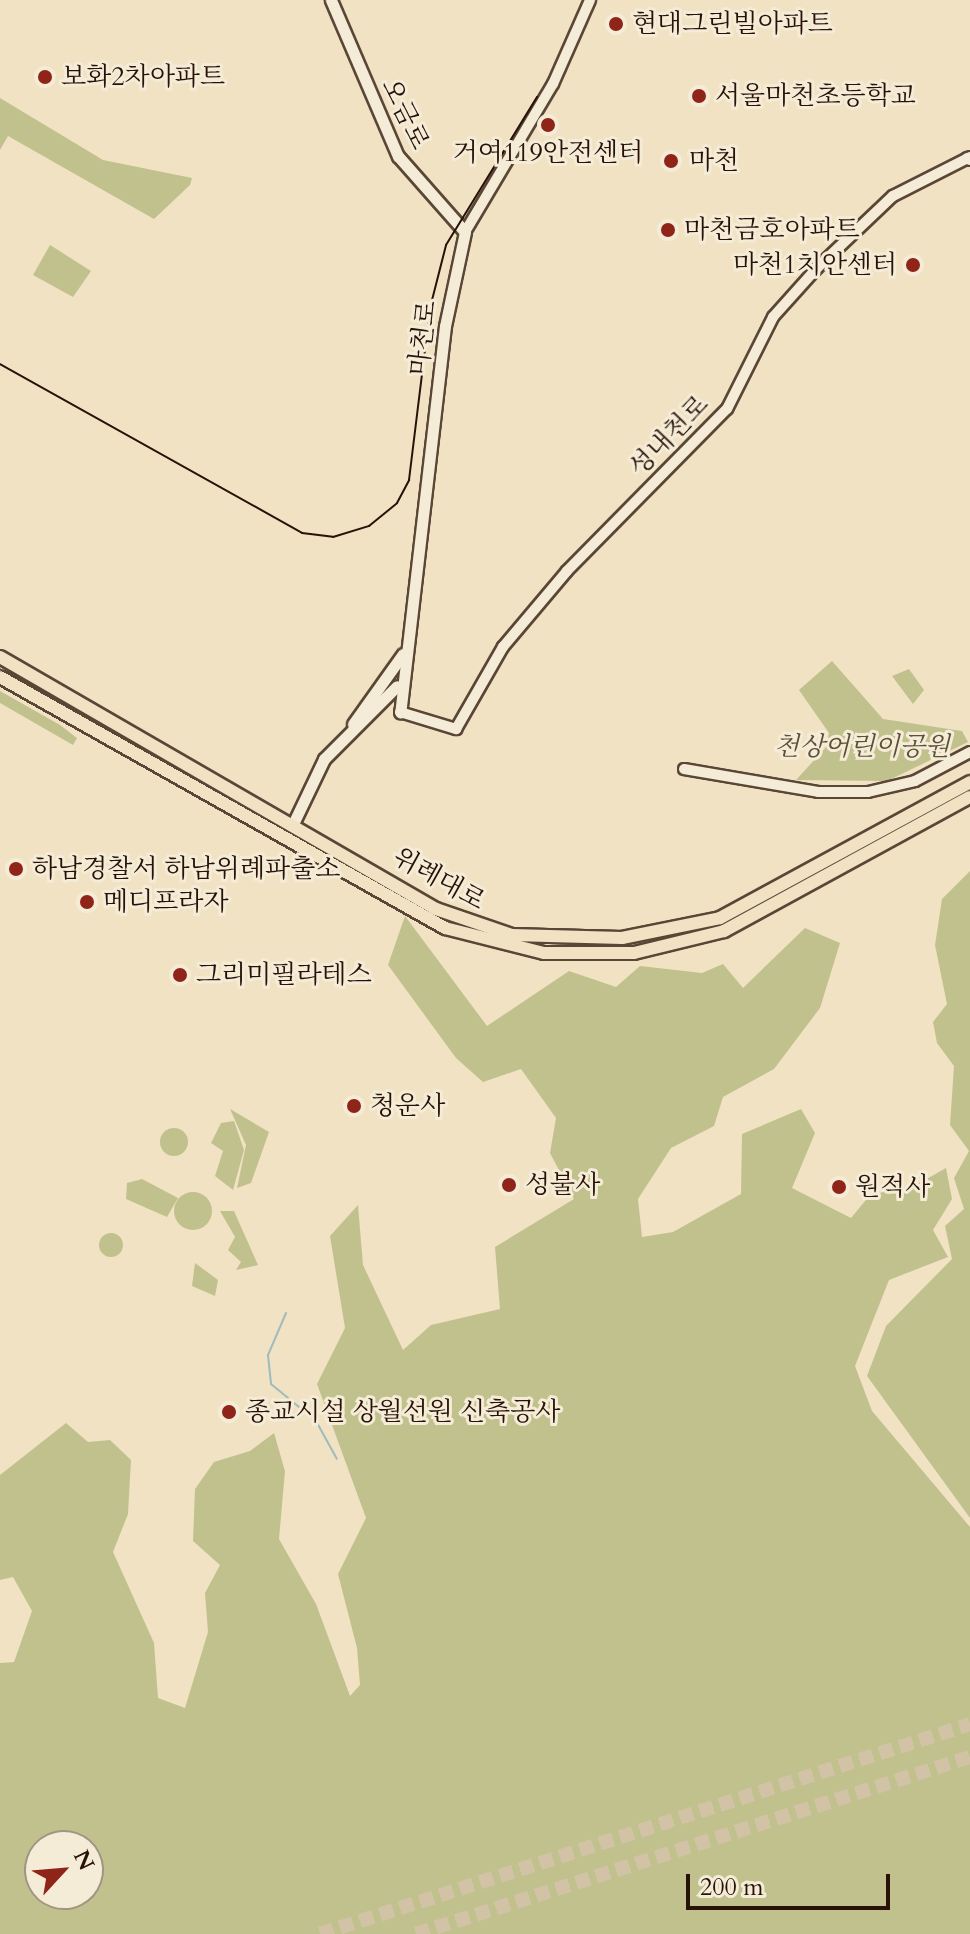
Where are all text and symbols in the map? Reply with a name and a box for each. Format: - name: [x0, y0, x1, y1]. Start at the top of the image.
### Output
- place label: 현대그린빌아파트: [632, 8, 833, 40]
- marker: 현대그린빌아파트: [607, 15, 625, 33]
- place label: 보화2차아파트: [61, 61, 225, 93]
- marker: 보화2차아파트: [36, 68, 54, 86]
- street label: 오금로: [374, 73, 436, 155]
- place label: 서울마천초등학교: [715, 80, 916, 112]
- marker: 서울마천초등학교: [690, 87, 708, 105]
- marker: 거여119안전센터: [539, 116, 557, 134]
- place label: 거여119안전센터: [453, 137, 643, 169]
- place label: 마천: [689, 145, 739, 177]
- marker: 마천: [660, 150, 682, 172]
- place label: 마천금호아파트: [684, 214, 860, 246]
- marker: 마천금호아파트: [659, 221, 677, 239]
- place label: 마천1치안센터: [733, 249, 897, 281]
- marker: 마천1치안센터: [904, 256, 922, 274]
- street label: 마천로: [403, 299, 443, 377]
- street label: 성내천로: [623, 389, 715, 483]
- park label: 천상어린이공원: [774, 731, 950, 763]
- street label: 위례대로: [388, 841, 490, 917]
- place label: 하남경찰서 하남위례파출소: [32, 853, 340, 885]
- marker: 하남경찰서 하남위례파출소: [7, 860, 25, 878]
- place label: 메디프라자: [103, 886, 229, 918]
- marker: 메디프라자: [78, 893, 96, 911]
- place label: 그리미필라테스: [196, 959, 372, 991]
- marker: 그리미필라테스: [171, 966, 189, 984]
- place label: 청운사: [370, 1090, 445, 1122]
- marker: 청운사: [345, 1097, 363, 1115]
- place label: 성불사: [525, 1169, 600, 1201]
- place label: 원적사: [855, 1171, 930, 1203]
- marker: 성불사: [500, 1176, 518, 1194]
- marker: 원적사: [830, 1178, 848, 1196]
- place label: 종교시설 상월선원 신축공사: [245, 1396, 560, 1428]
- marker: 종교시설 상월선원 신축공사: [220, 1403, 238, 1421]
- north arrow: [24, 1830, 104, 1910]
- text: N: [66, 1845, 101, 1876]
- scale bar: [690, 1858, 894, 1908]
- text: 200 m: [700, 1871, 764, 1904]

